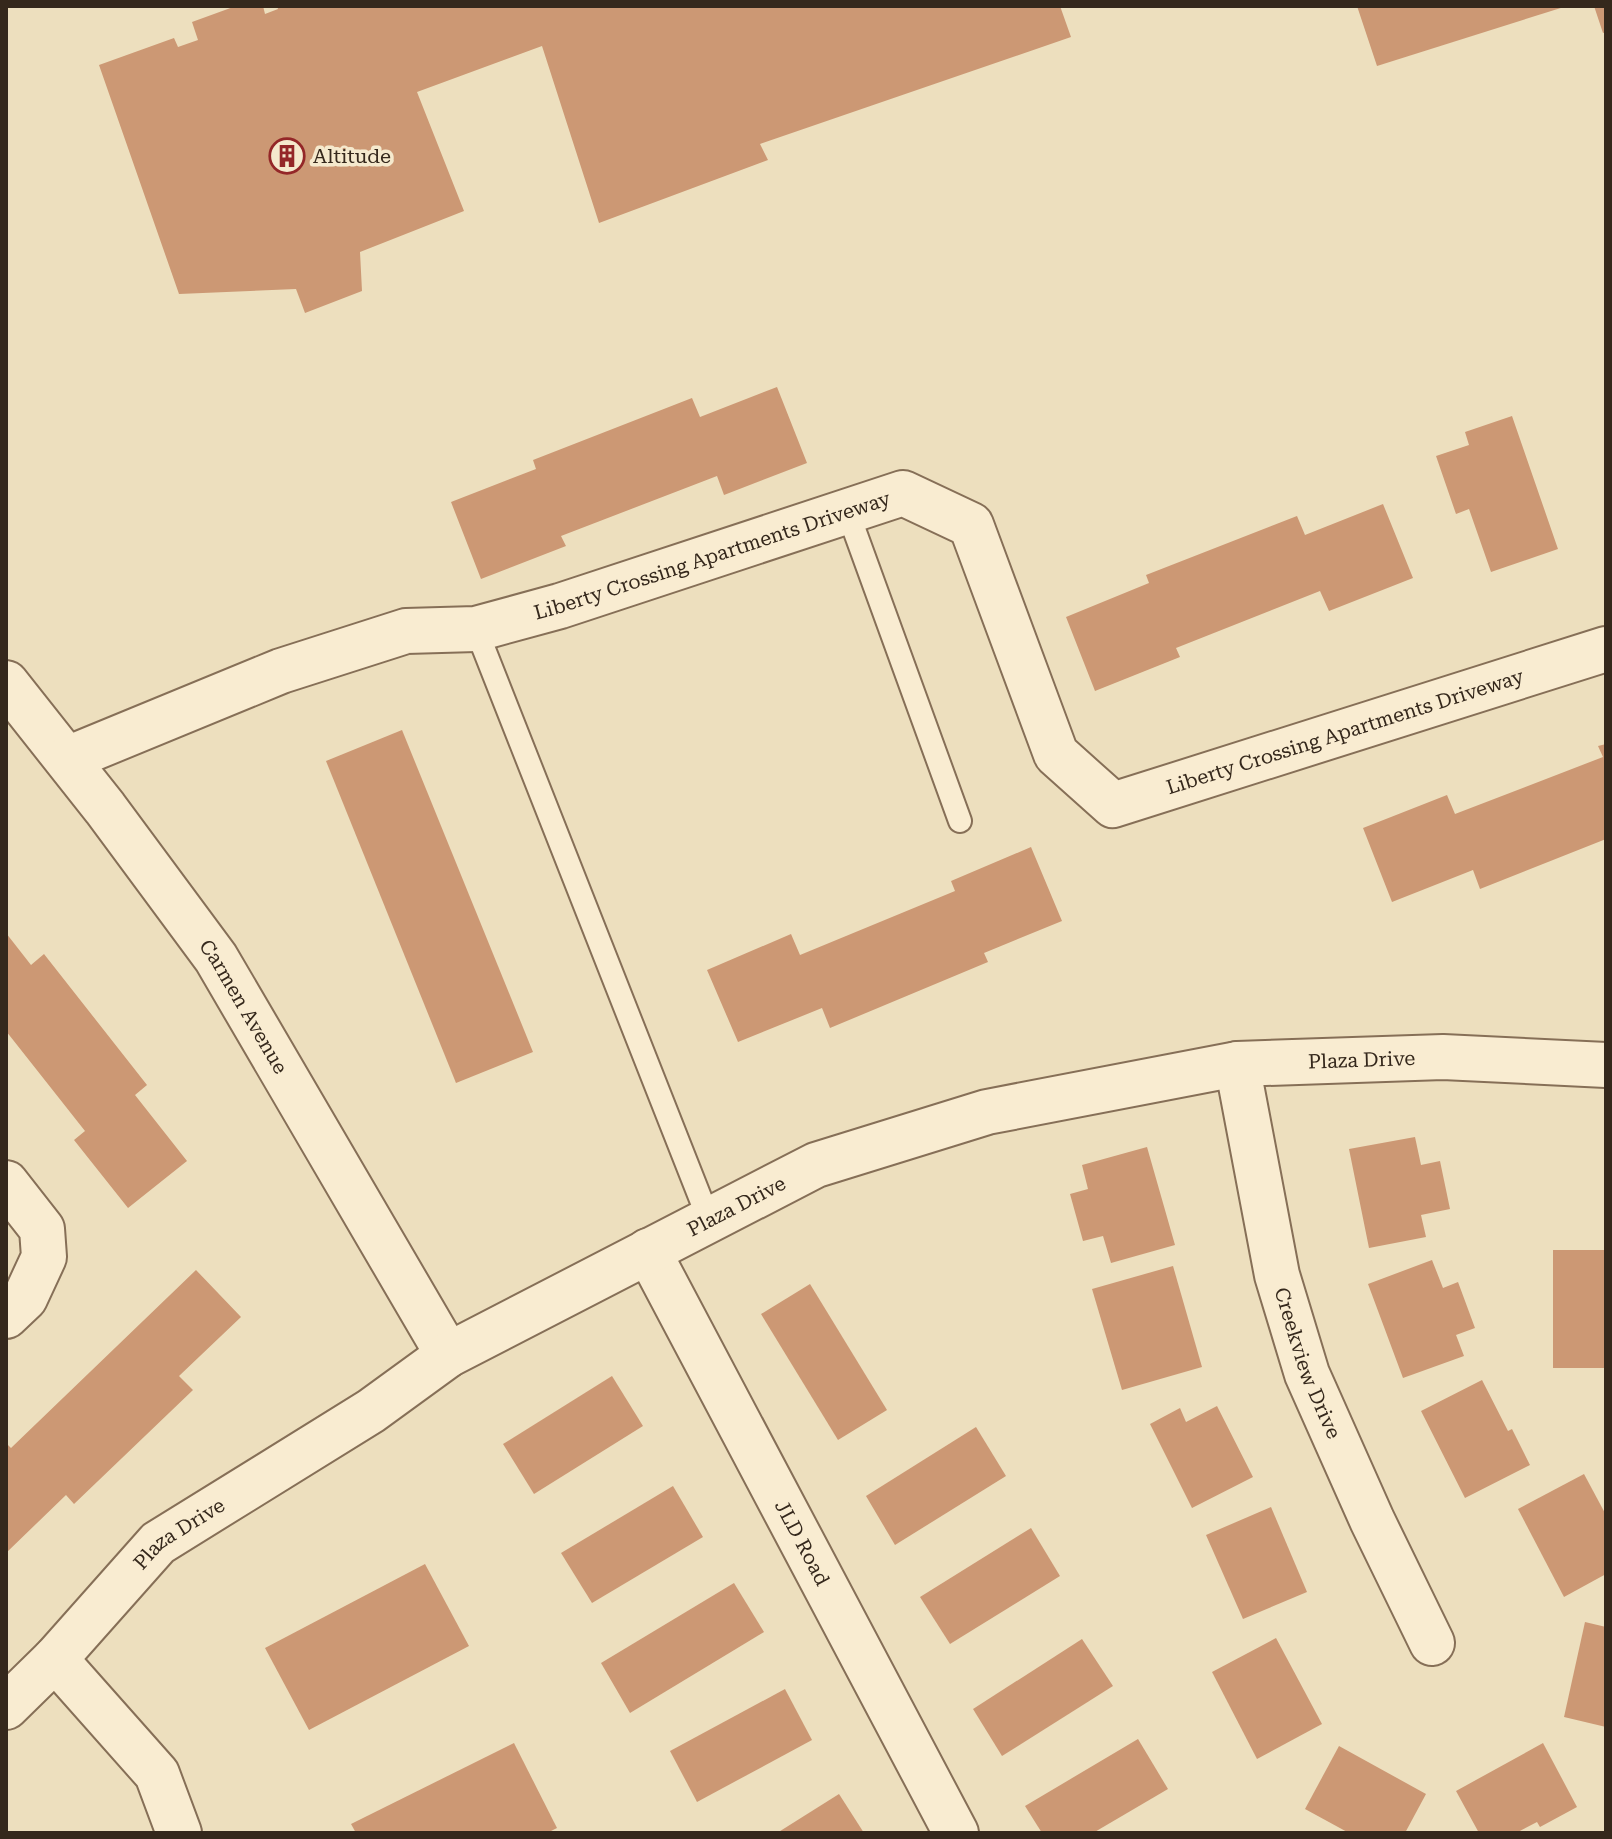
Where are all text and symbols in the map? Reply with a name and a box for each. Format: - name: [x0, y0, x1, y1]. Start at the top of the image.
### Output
- building icon: Altitude: [268, 137, 306, 175]
- place label: Altitude: [313, 144, 391, 168]
- street label: Liberty Crossing Apartments Driveway: [531, 486, 893, 625]
- street label: Liberty Crossing Apartments Driveway: [1163, 664, 1527, 799]
- street label: Carmen Avenue: [194, 935, 293, 1078]
- street label: Plaza Drive: [1308, 1046, 1416, 1074]
- street label: Plaza Drive: [683, 1171, 790, 1241]
- street label: Creekview Drive: [1269, 1284, 1346, 1442]
- street label: Plaza Drive: [128, 1493, 229, 1574]
- street label: JLD Road: [770, 1496, 835, 1590]

